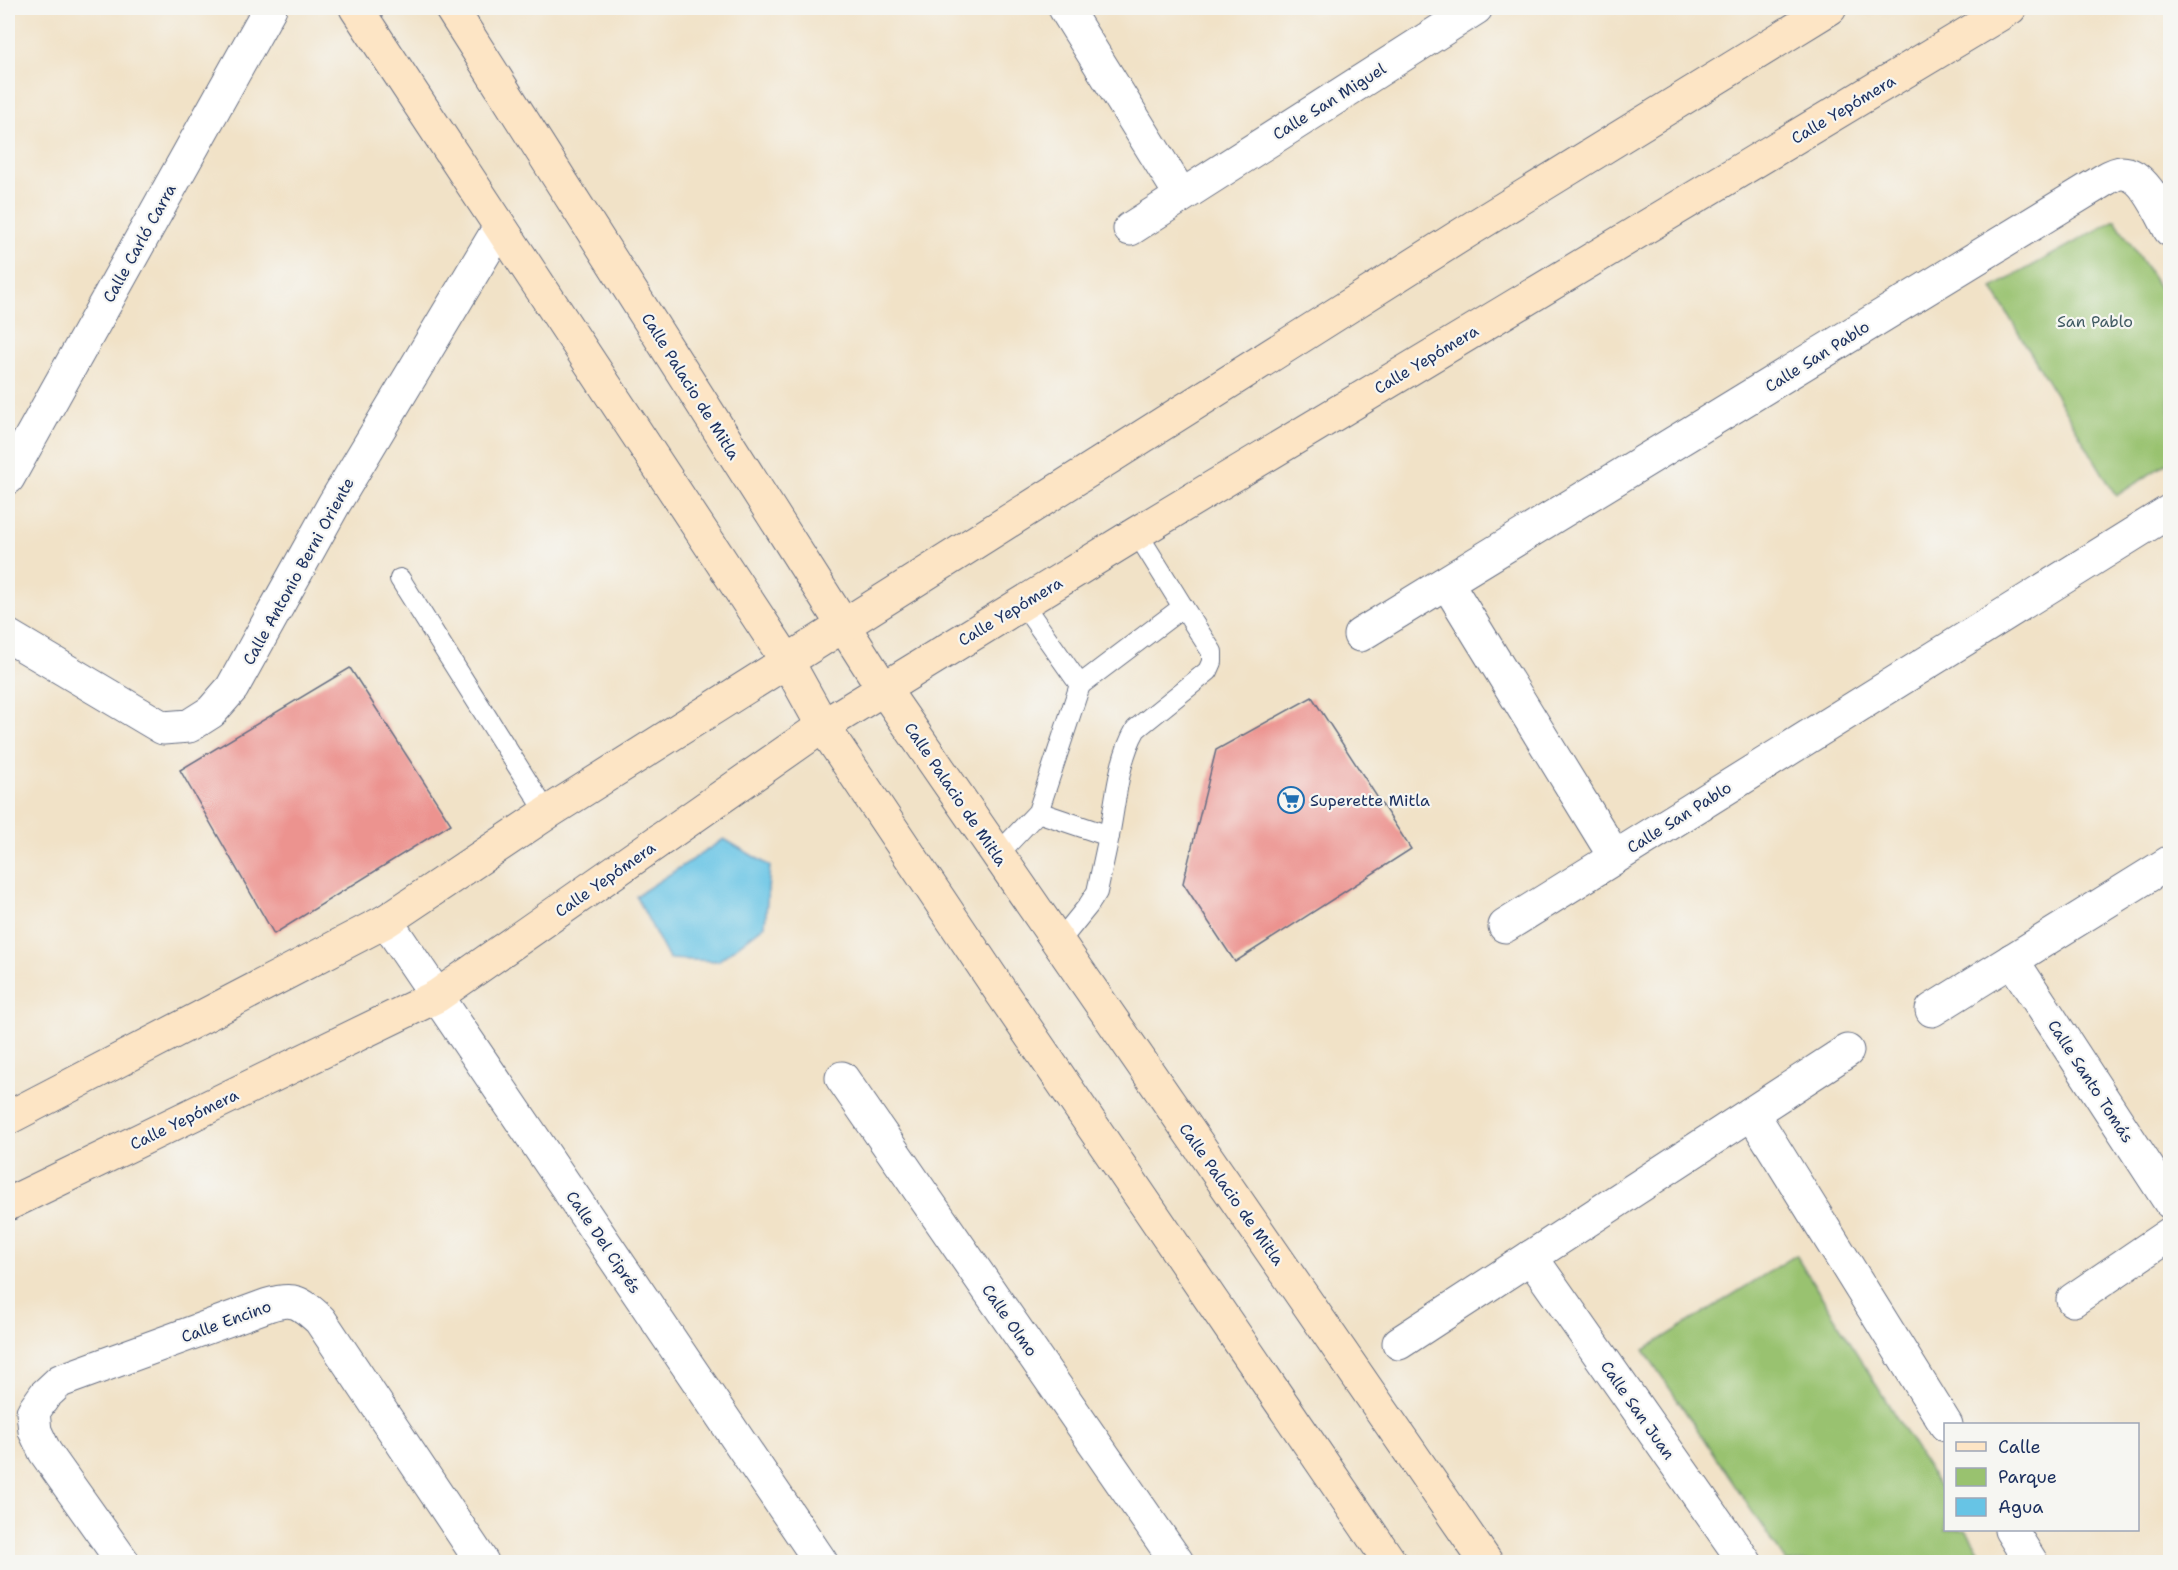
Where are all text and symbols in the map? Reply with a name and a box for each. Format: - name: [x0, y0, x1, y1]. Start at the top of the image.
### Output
- street label: Calle San Miguel: [1269, 58, 1390, 145]
- street label: Calle Yepómera: [1787, 70, 1899, 149]
- street label: Calle Carló Carra: [98, 180, 181, 306]
- street label: Calle Palacio de Mitla: [637, 309, 744, 464]
- park label: San Pablo: [2057, 311, 2133, 332]
- street label: Calle San Pablo: [1761, 316, 1873, 397]
- street label: Calle Yepómera: [1370, 320, 1482, 399]
- street label: Calle Antonio Berni Oriente: [238, 474, 359, 669]
- street label: Calle Yepómera: [954, 572, 1066, 651]
- street label: Calle Palacio de Mitla: [900, 718, 1012, 870]
- street label: Calle San Pablo: [1623, 777, 1735, 858]
- supermarket icon: Superette Mitla: [1276, 785, 1306, 815]
- place label: Superette Mitla: [1310, 790, 1430, 811]
- street label: Calle Yepómera: [551, 837, 660, 922]
- street label: Calle Santo Tomás: [2043, 1016, 2138, 1147]
- street label: Calle Yepómera: [127, 1084, 242, 1155]
- street label: Calle Palacio de Mitla: [1174, 1119, 1289, 1270]
- street label: Calle Del Ciprés: [561, 1187, 646, 1298]
- street label: Calle Olmo: [977, 1280, 1042, 1360]
- street label: Calle Encino: [178, 1296, 274, 1347]
- street label: Calle San Juan: [1596, 1357, 1679, 1464]
- legend: [1944, 1423, 2139, 1531]
- text: Calle: [1998, 1435, 2041, 1459]
- text: Parque: [1998, 1465, 2057, 1489]
- text: Agua: [1998, 1495, 2043, 1519]

